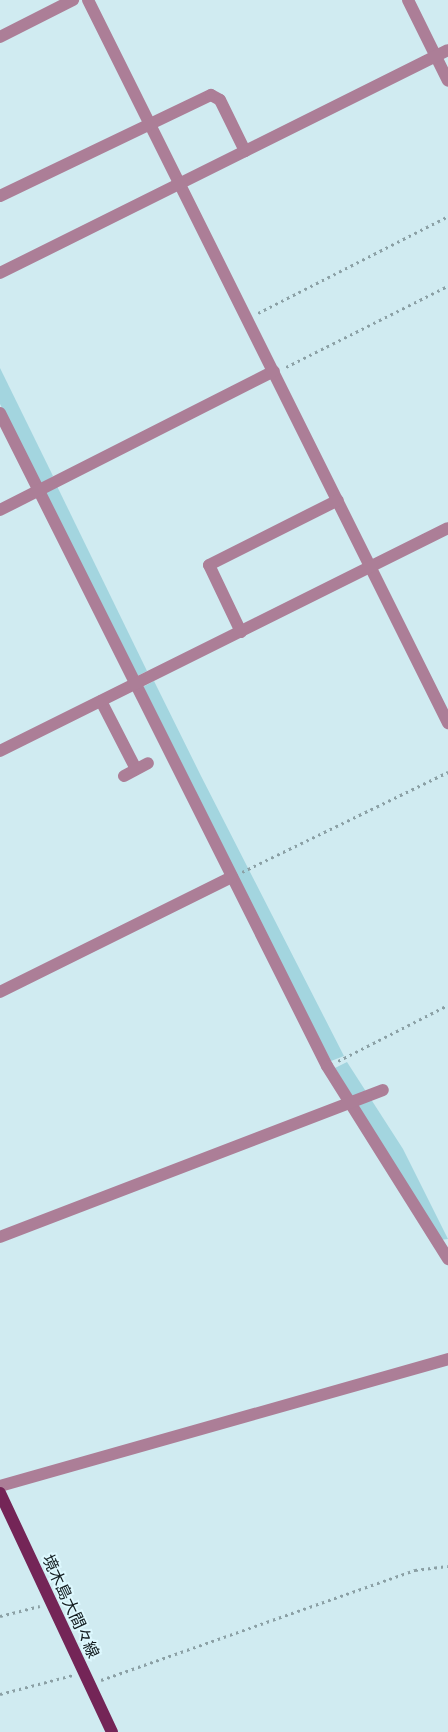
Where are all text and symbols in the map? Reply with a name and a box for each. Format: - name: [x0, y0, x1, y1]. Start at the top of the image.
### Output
- street label: 境木島大間々線: [39, 1551, 103, 1661]

